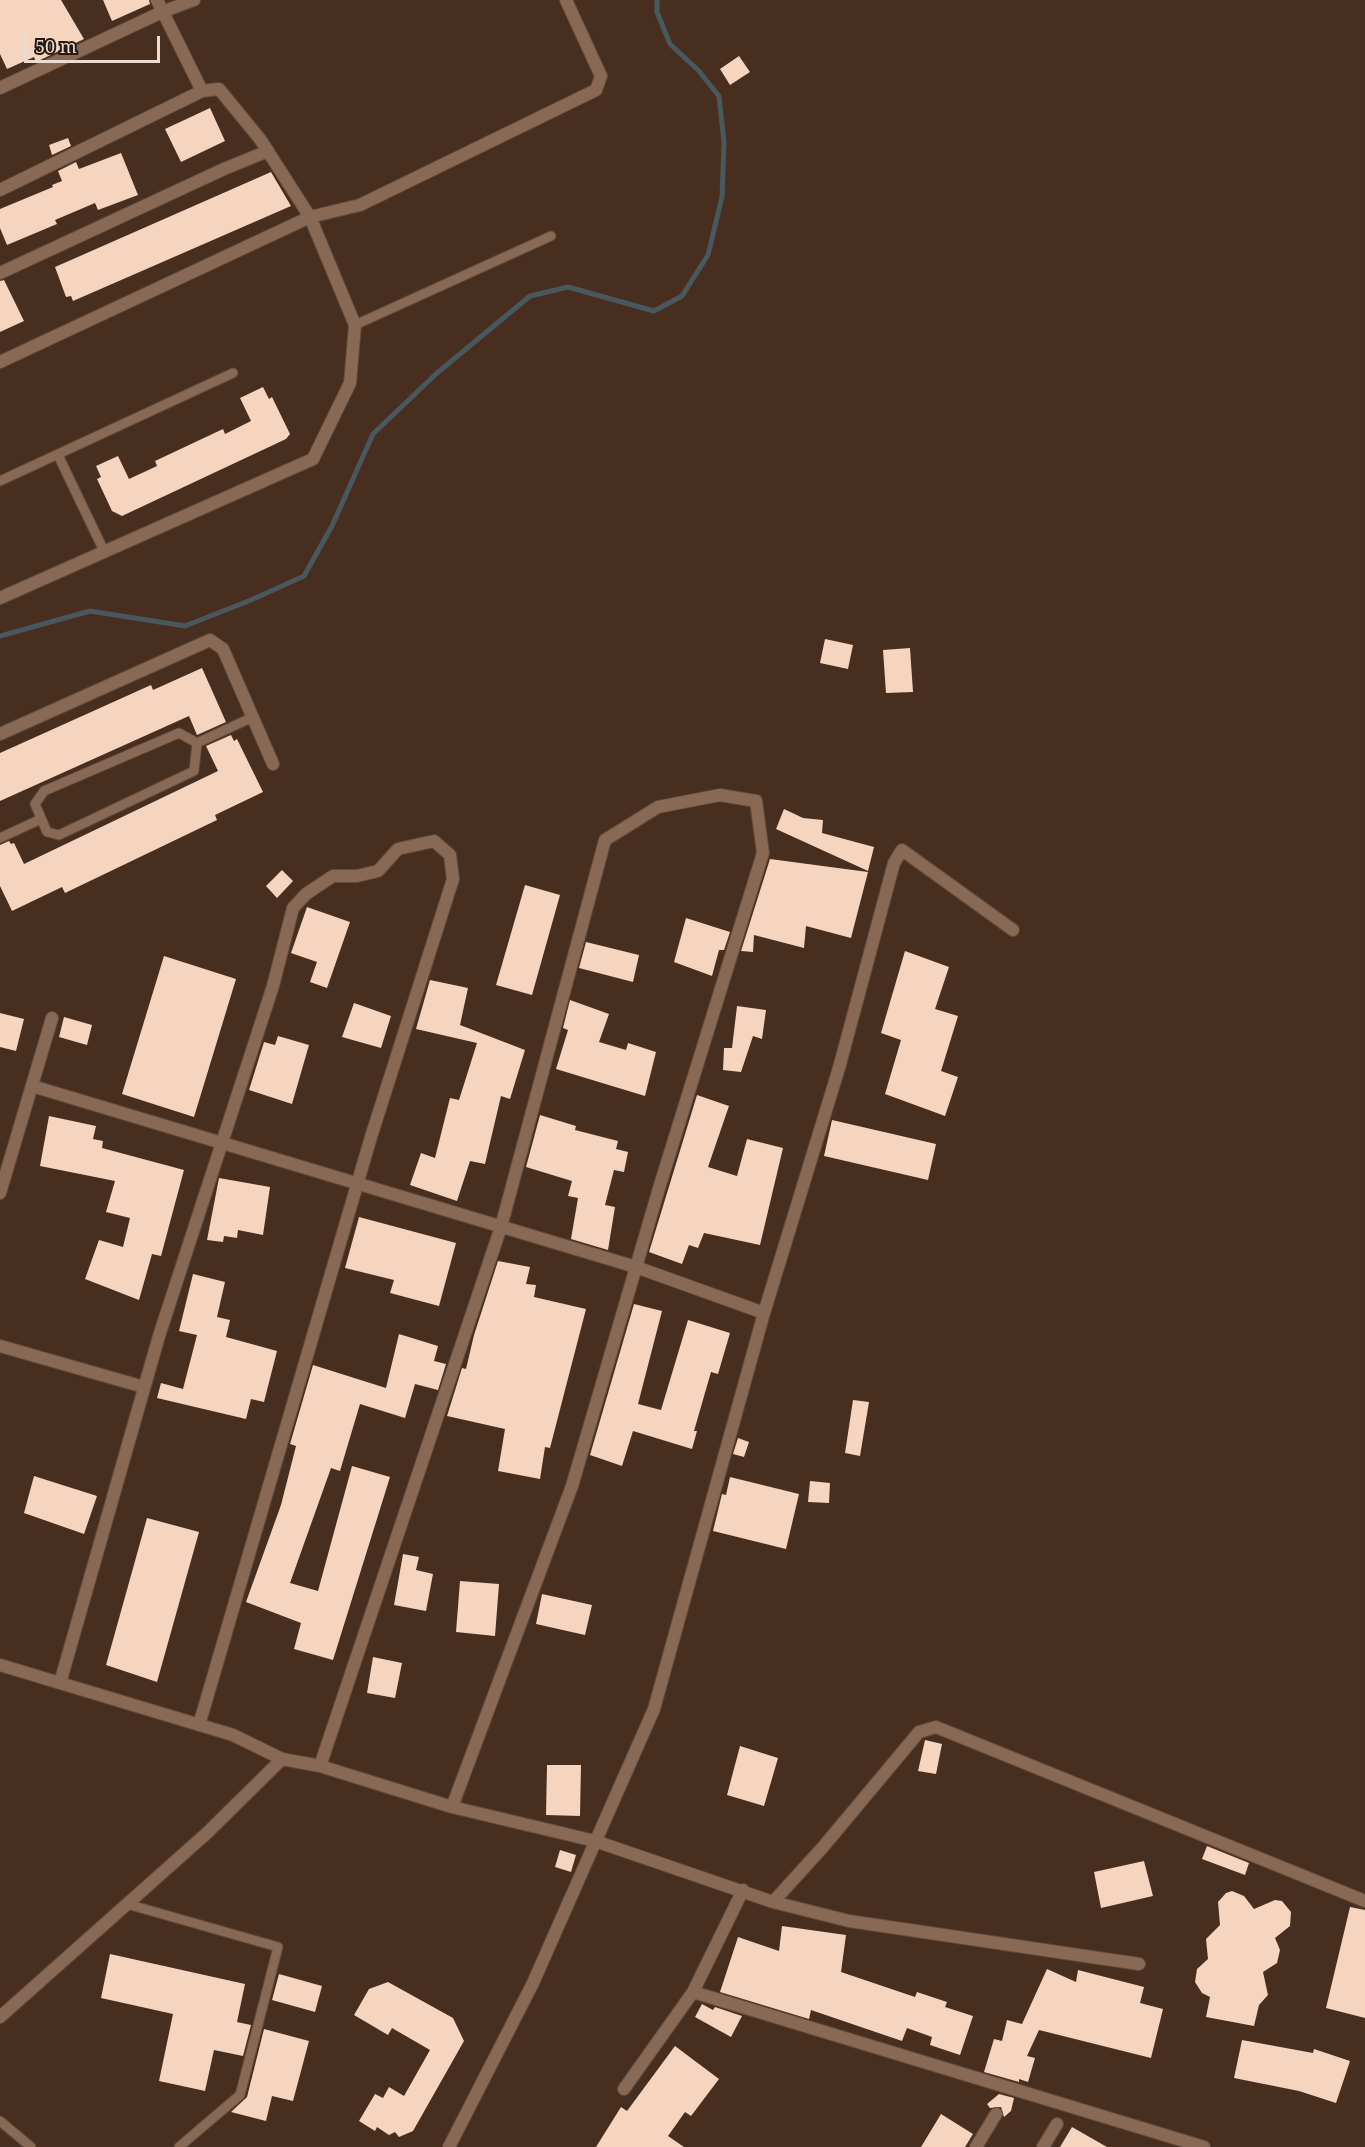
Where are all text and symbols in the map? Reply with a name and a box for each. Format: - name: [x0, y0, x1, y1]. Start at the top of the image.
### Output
- scale bar: [27, 24, 164, 62]
- text: 50 m: [35, 34, 77, 58]

